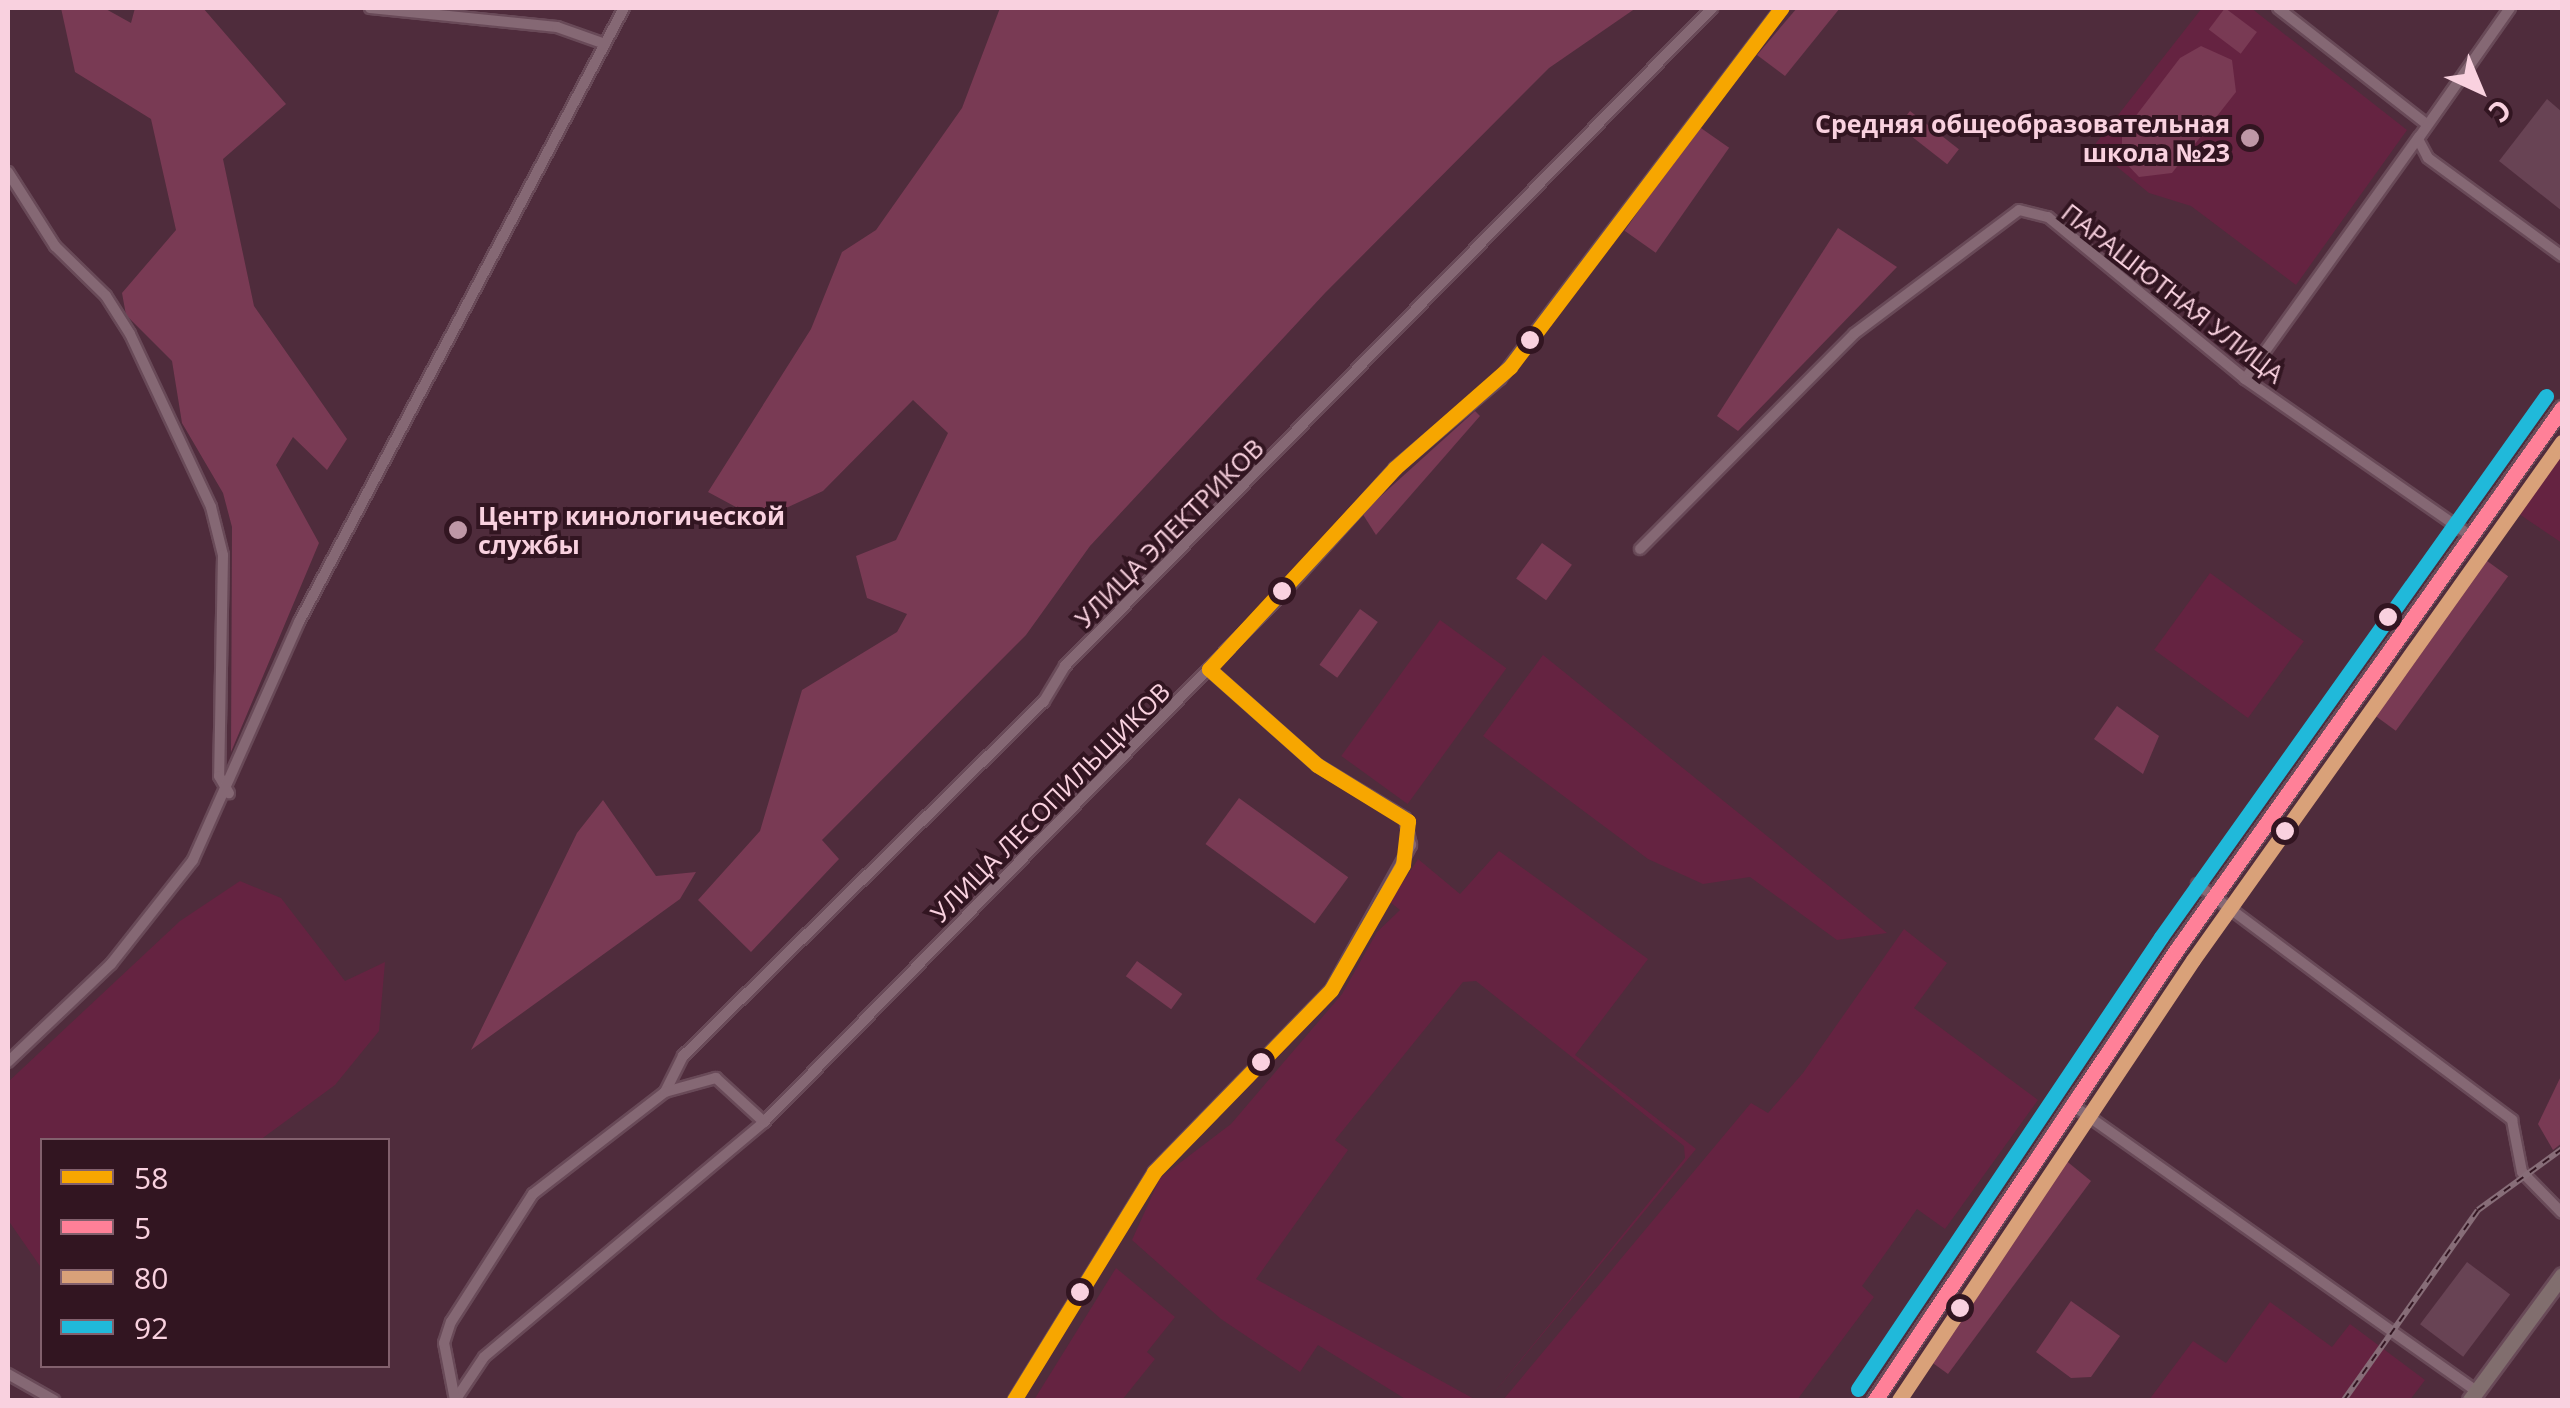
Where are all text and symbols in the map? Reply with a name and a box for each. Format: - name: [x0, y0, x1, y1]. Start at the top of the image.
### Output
- north arrow: [2430, 40, 2530, 140]
- text: С: [2481, 92, 2520, 131]
- place label: Средняя общеобразовательная школа №23: [1815, 109, 2230, 168]
- marker: Средняя общеобразовательная школа №23: [2239, 127, 2261, 149]
- street label: ПАРАШЮТНАЯ УЛИЦА: [2056, 197, 2290, 389]
- unlabelled marker: [1520, 330, 1540, 350]
- street label: УЛИЦА ЭЛЕКТРИКОВ: [1069, 433, 1269, 633]
- place label: Центр кинологической службы: [478, 501, 785, 560]
- marker: Центр кинологической службы: [447, 519, 469, 541]
- unlabelled marker: [1272, 581, 1292, 601]
- unlabelled marker: [2378, 607, 2398, 627]
- street label: УЛИЦА ЛЕСОПИЛЬЩИКОВ: [924, 676, 1176, 928]
- unlabelled marker: [2275, 821, 2295, 841]
- unlabelled marker: [1251, 1052, 1271, 1072]
- legend: [40, 1138, 390, 1368]
- text: 58: [134, 1157, 168, 1198]
- text: 5: [134, 1207, 151, 1248]
- text: 80: [134, 1257, 168, 1298]
- unlabelled marker: [1070, 1282, 1090, 1302]
- unlabelled marker: [1950, 1298, 1970, 1318]
- text: 92: [134, 1307, 168, 1348]

